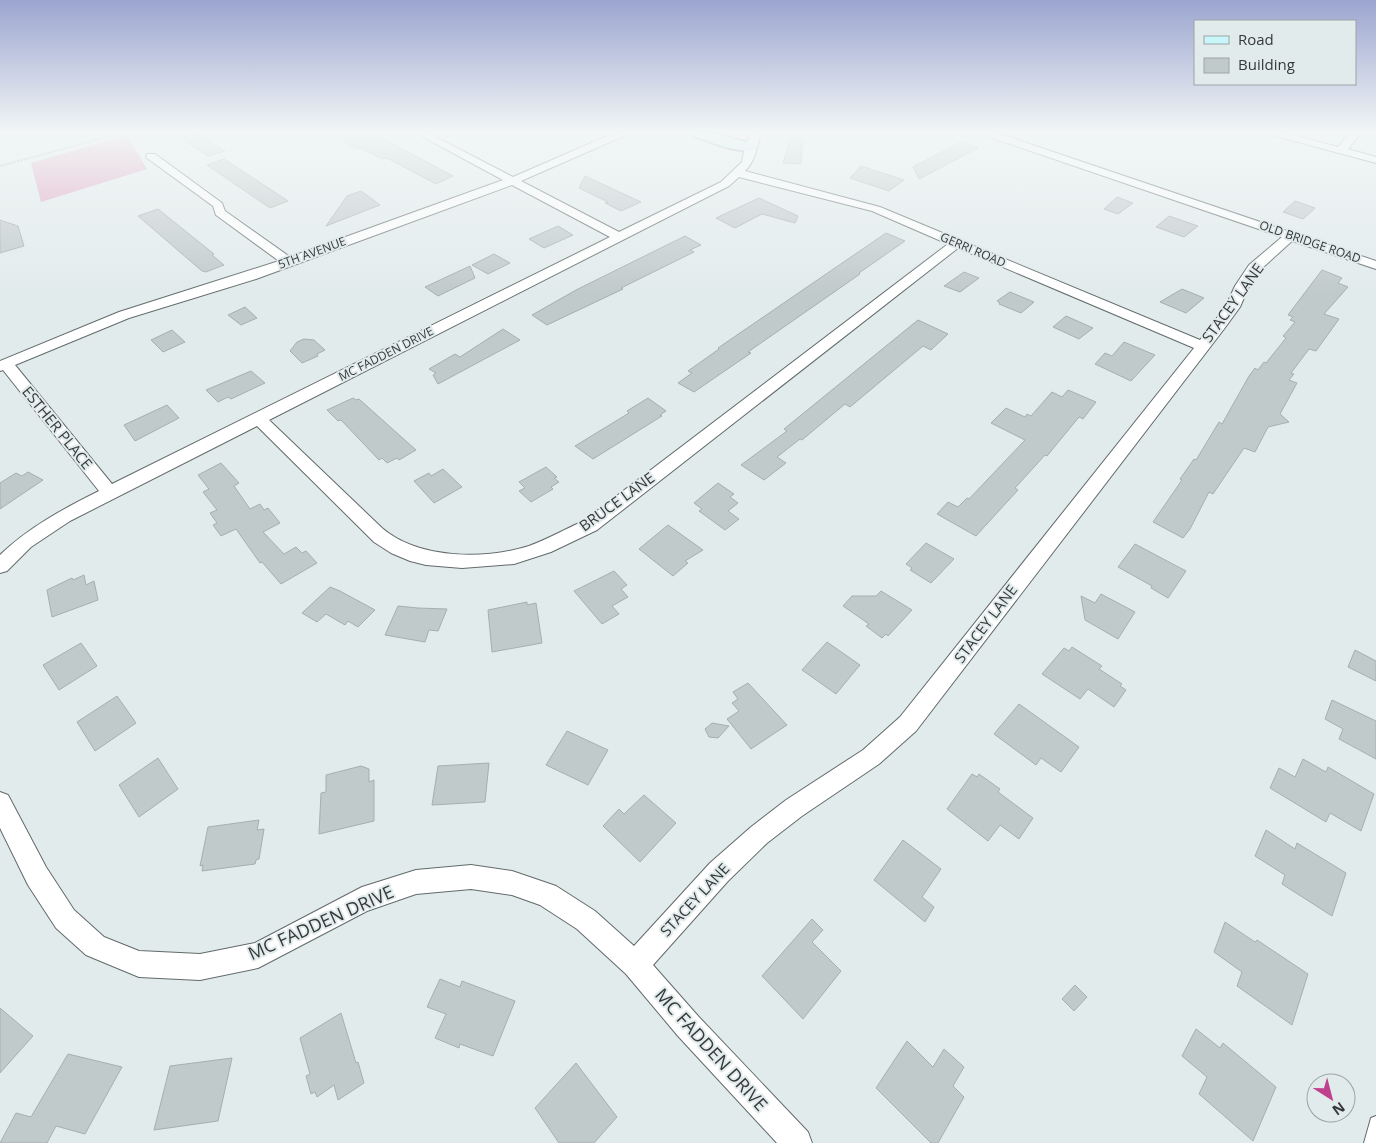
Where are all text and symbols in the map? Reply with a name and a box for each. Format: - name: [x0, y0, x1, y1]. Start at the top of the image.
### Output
- legend: [1194, 20, 1356, 85]
- text: Road: [1238, 29, 1274, 49]
- text: Building: [1238, 54, 1295, 74]
- street label: OLD BRIDGE ROAD: [1257, 216, 1363, 267]
- street label: GERRI ROAD: [938, 228, 1009, 271]
- street label: 5TH AVENUE: [275, 232, 348, 273]
- street label: STACEY LANE: [1197, 259, 1268, 346]
- street label: MC FADDEN DRIVE: [335, 322, 436, 385]
- street label: ESTHER PLACE: [18, 382, 97, 473]
- street label: BRUCE LANE: [575, 467, 658, 535]
- street label: STACEY LANE: [949, 580, 1021, 667]
- street label: STACEY LANE: [655, 858, 733, 940]
- street label: MC FADDEN DRIVE: [244, 879, 397, 965]
- street label: MC FADDEN DRIVE: [650, 983, 773, 1116]
- north arrow: [1306, 1073, 1356, 1123]
- text: N: [1329, 1098, 1349, 1120]

